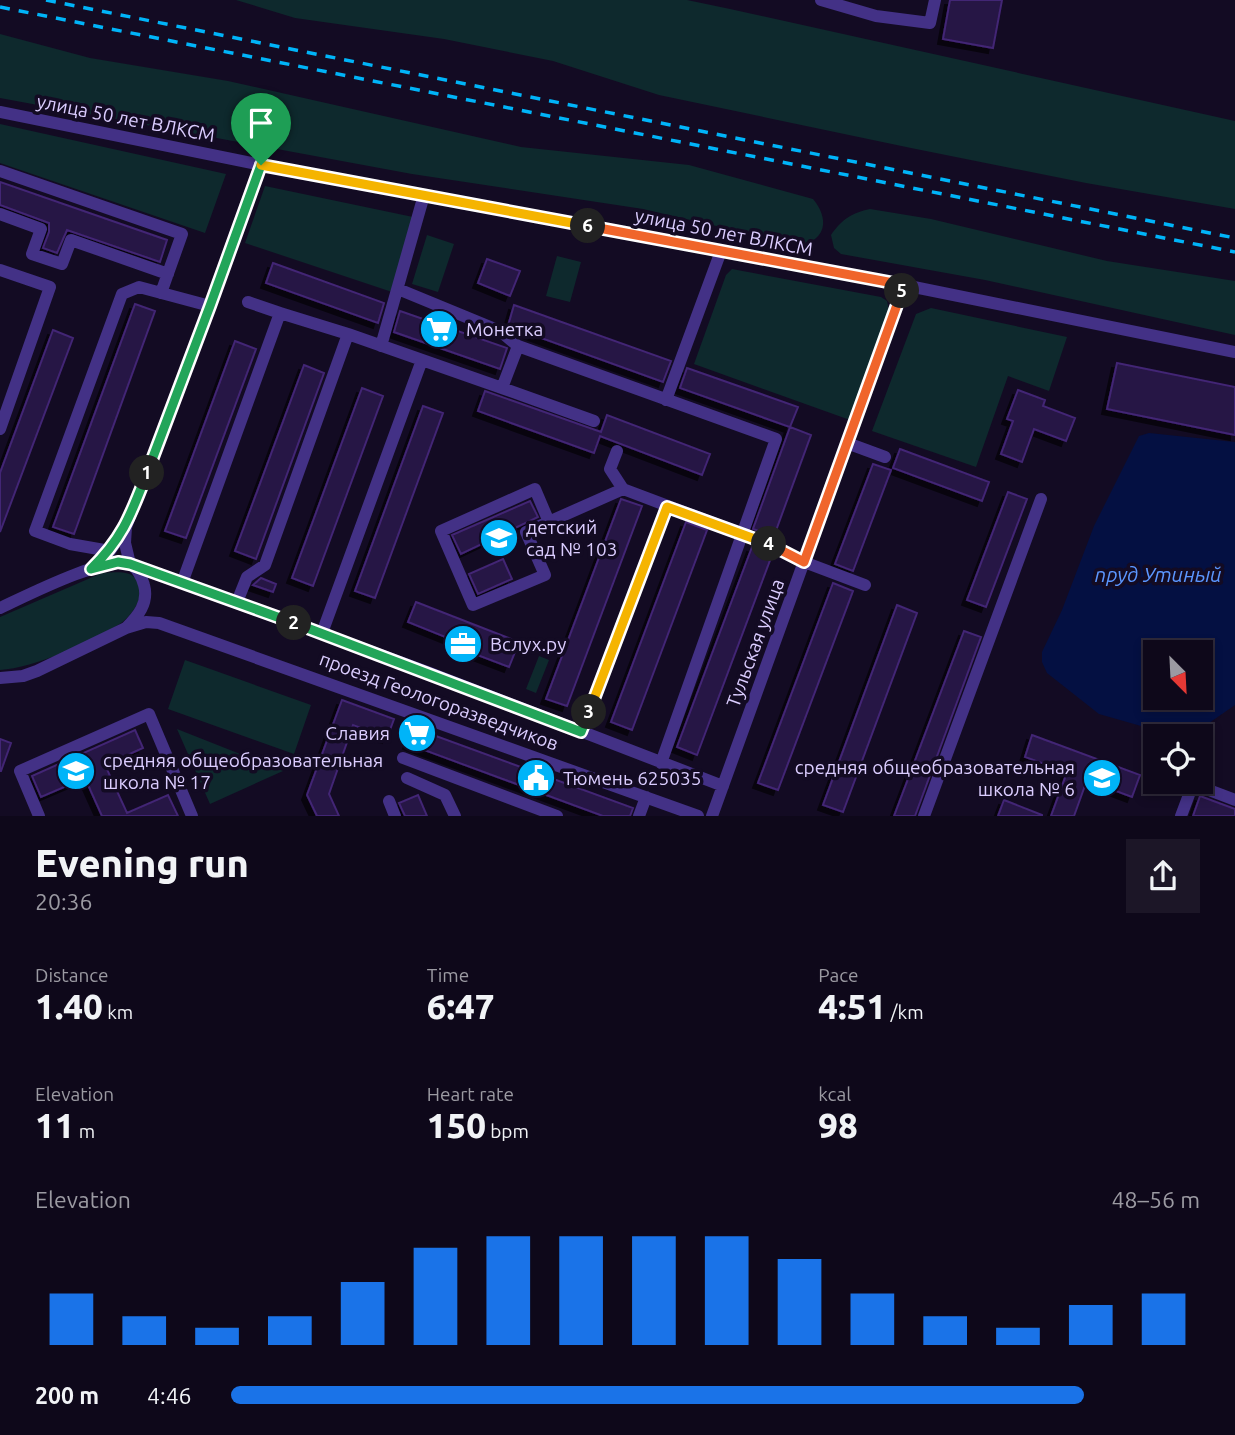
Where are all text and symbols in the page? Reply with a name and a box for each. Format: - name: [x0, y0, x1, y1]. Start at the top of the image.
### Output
- street label: улица 50 лет ВЛКСМ: [35, 90, 217, 146]
- pin: [231, 93, 291, 165]
- icon: arrive: [242, 104, 280, 142]
- street label: улица 50 лет ВЛКСМ: [633, 204, 815, 260]
- pin: 6: [570, 208, 606, 244]
- text: 6: [582, 214, 593, 236]
- pin: 5: [884, 274, 920, 308]
- text: 5: [896, 279, 907, 301]
- supermarket icon: Монетка: [418, 308, 460, 350]
- place label: Монетка: [466, 318, 543, 340]
- pin: 1: [130, 456, 164, 490]
- text: 1: [141, 461, 152, 483]
- place label: детский сад № 103: [526, 516, 618, 560]
- school or university icon: детский сад № 103: [478, 517, 520, 559]
- pin: 4: [752, 526, 786, 562]
- text: 4: [763, 532, 774, 554]
- water label: пруд Утиный: [1094, 562, 1222, 586]
- street label: Тульская улица: [722, 576, 788, 710]
- pin: 2: [276, 606, 312, 640]
- text: 2: [288, 611, 299, 633]
- office icon: Вслух.ру: [442, 623, 484, 665]
- place label: Вслух.ру: [490, 633, 566, 655]
- north arrow: [1143, 640, 1213, 710]
- map controls: [1143, 640, 1213, 794]
- street label: проезд Геологоразведчиков: [317, 647, 561, 755]
- pin: 3: [572, 694, 606, 730]
- text: 3: [583, 700, 594, 722]
- supermarket icon: Славия: [396, 712, 438, 754]
- place label: Славия: [325, 722, 390, 744]
- button: locate: [1143, 724, 1213, 794]
- place label: средняя общеобразовательная школа № 17: [103, 749, 383, 793]
- school or university icon: средняя общеобразовательная школа № 17: [55, 750, 97, 792]
- place label: средняя общеобразовательная школа № 6: [795, 756, 1075, 800]
- public building icon: Тюмень 625035: [515, 757, 557, 799]
- school or university icon: средняя общеобразовательная школа № 6: [1081, 757, 1123, 799]
- place label: Тюмень 625035: [563, 767, 701, 789]
- button: share: [1126, 839, 1200, 913]
- text: Evening run: [35, 842, 249, 884]
- text: 20:36: [35, 889, 93, 914]
- text: Distance: [35, 964, 109, 986]
- text: Time: [427, 964, 469, 986]
- text: Pace: [818, 964, 859, 986]
- text: 1.40: [35, 986, 103, 1026]
- text: 6:47: [427, 986, 495, 1026]
- text: 4:51: [818, 986, 886, 1026]
- text: km: [103, 1001, 133, 1023]
- text: /km: [886, 1001, 924, 1023]
- text: Elevation: [35, 1083, 114, 1105]
- text: Heart rate: [427, 1083, 514, 1105]
- text: kcal: [818, 1083, 851, 1105]
- text: 11: [35, 1105, 74, 1145]
- text: 150: [427, 1105, 486, 1145]
- text: 98: [818, 1105, 858, 1145]
- text: m: [74, 1120, 95, 1142]
- text: bpm: [486, 1120, 529, 1142]
- text: Elevation: [35, 1187, 131, 1212]
- text: 48–56 m: [1112, 1187, 1200, 1212]
- text: 200 m: [35, 1383, 99, 1408]
- text: 4:46: [147, 1383, 192, 1408]

